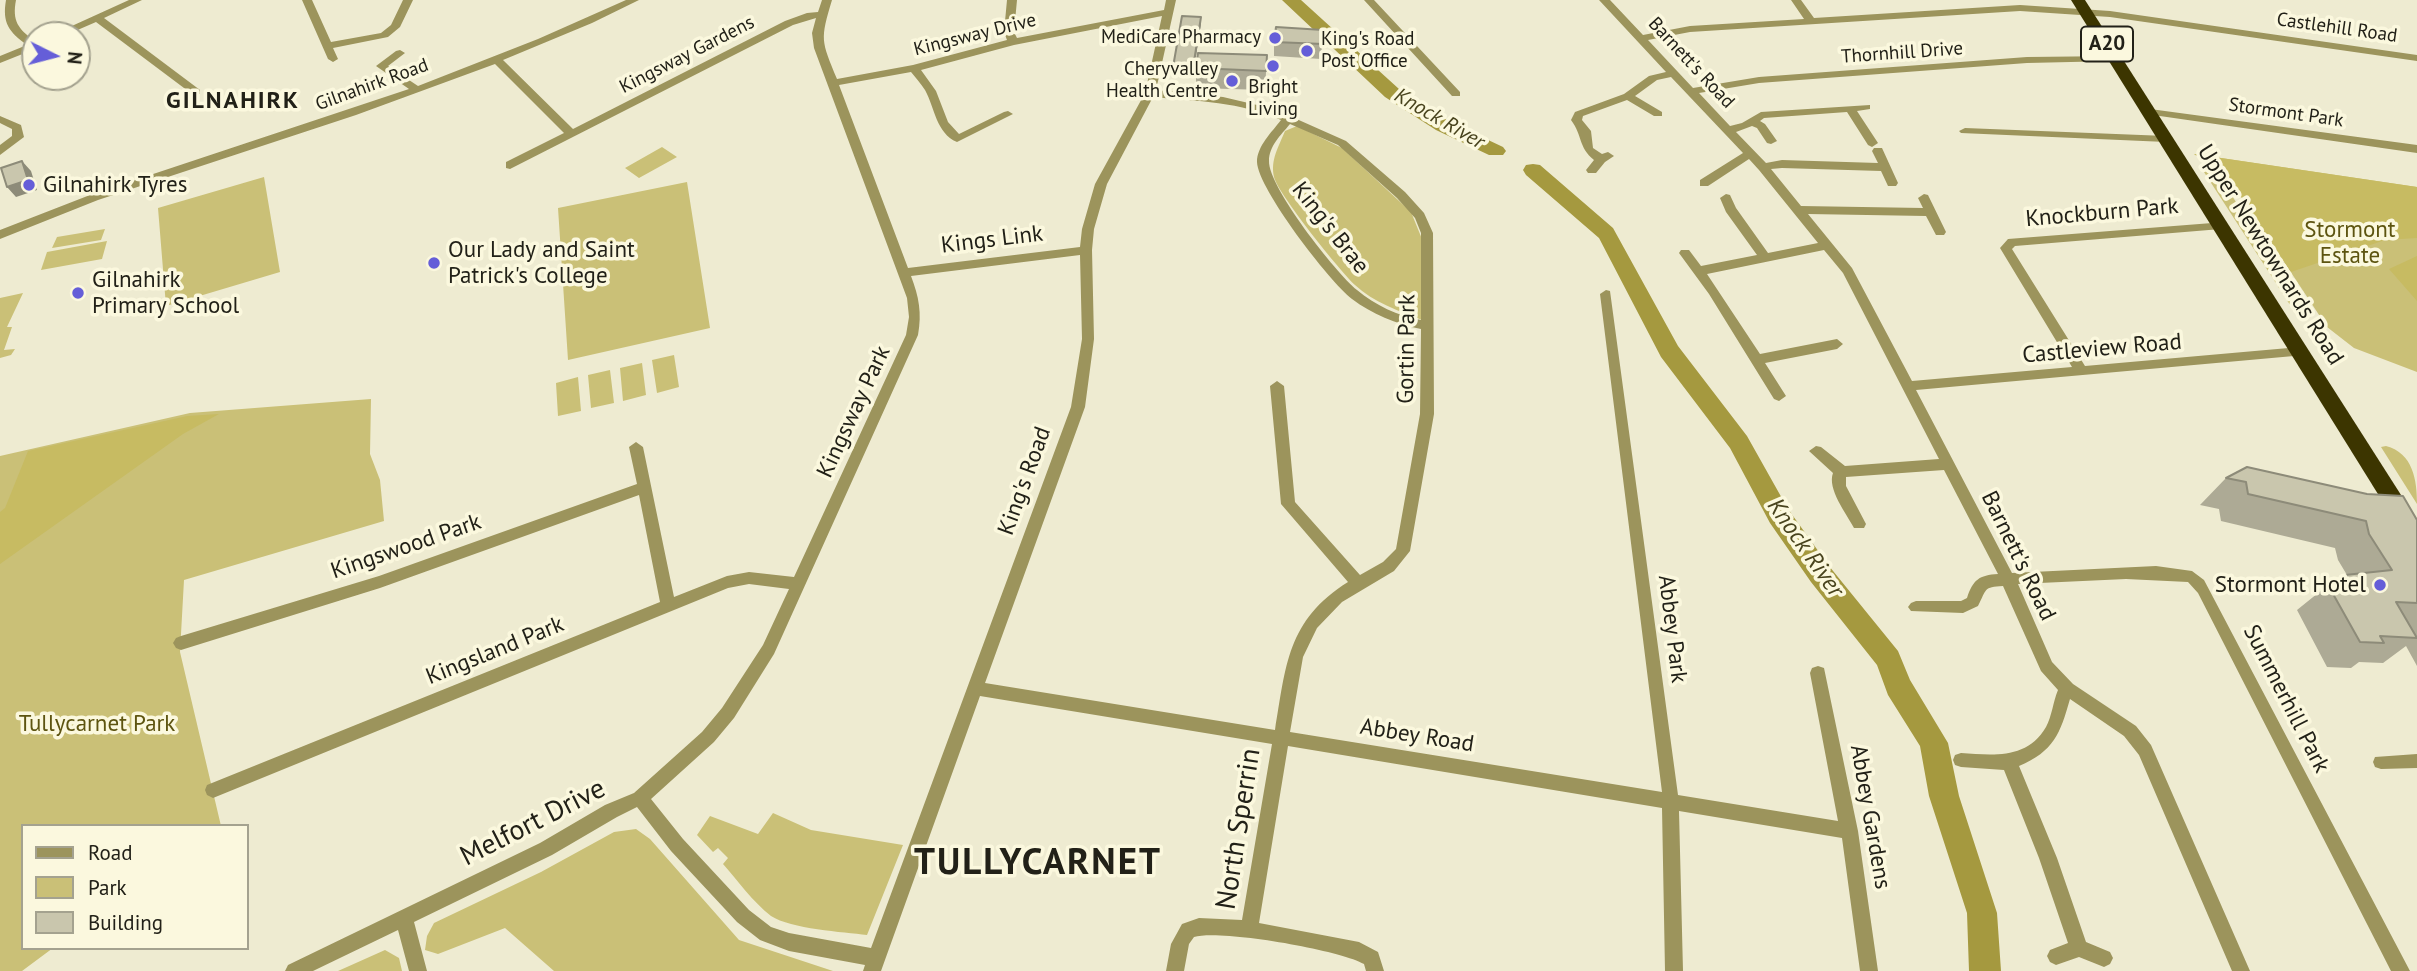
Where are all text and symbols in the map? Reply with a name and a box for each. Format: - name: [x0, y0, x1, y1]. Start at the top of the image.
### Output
- street label: Castlehill Road: [2275, 8, 2399, 48]
- street label: Kingsway Drive: [912, 9, 1038, 61]
- street label: Kingsway Gardens: [616, 11, 758, 99]
- street label: Barnett's Road: [1643, 13, 1739, 113]
- north arrow: [21, 21, 91, 91]
- road number: A20: [2081, 26, 2133, 61]
- place label: MediCare Pharmacy: [1101, 27, 1261, 49]
- place label: King's Road Post Office: [1321, 29, 1415, 73]
- marker: MediCare Pharmacy: [1267, 30, 1283, 46]
- street label: Thornhill Drive: [1840, 37, 1964, 69]
- marker: King's Road Post Office: [1299, 43, 1315, 59]
- text: N: [62, 51, 87, 65]
- street label: Gilnahirk Road: [312, 54, 432, 116]
- marker: Bright Living: [1265, 58, 1281, 74]
- place label: Cheryvalley Health Centre: [1106, 59, 1218, 103]
- marker: Cheryvalley Health Centre: [1224, 73, 1240, 89]
- place label: Bright Living: [1248, 77, 1298, 121]
- water label: Knock River: [1390, 83, 1488, 155]
- district label: GILNAHIRK: [167, 87, 299, 115]
- street label: Stormont Park: [2227, 94, 2345, 132]
- street label: Upper Newtownards Road: [2191, 140, 2349, 370]
- place label: Gilnahirk Tyres: [43, 171, 187, 199]
- marker: Gilnahirk Tyres: [21, 177, 37, 193]
- street label: King's Brae: [1286, 177, 1374, 279]
- street label: Knockburn Park: [2024, 193, 2180, 233]
- park label: Stormont Estate: [2304, 216, 2396, 270]
- street label: Kings Link: [939, 220, 1045, 260]
- place label: Our Lady and Saint Patrick's College: [448, 236, 635, 290]
- marker: Our Lady and Saint Patrick's College: [426, 255, 442, 271]
- place label: Gilnahirk Primary School: [92, 266, 239, 320]
- marker: Gilnahirk Primary School: [70, 285, 86, 301]
- street label: Gortin Park: [1392, 294, 1422, 404]
- street label: Castleview Road: [2021, 328, 2183, 370]
- street label: Kingsway Park: [811, 342, 897, 482]
- street label: King's Road: [993, 423, 1057, 539]
- street label: Barnett's Road: [1975, 487, 2061, 625]
- water label: Knock River: [1761, 493, 1849, 603]
- street label: Kingswood Park: [327, 508, 485, 586]
- place label: Stormont Hotel: [2215, 571, 2366, 599]
- street label: Abbey Park: [1652, 573, 1692, 685]
- marker: Stormont Hotel: [2372, 577, 2388, 593]
- street label: Kingsland Park: [422, 611, 568, 691]
- street label: Summerhill Park: [2237, 621, 2335, 777]
- park label: Tullycarnet Park: [19, 710, 175, 738]
- street label: Abbey Road: [1358, 713, 1476, 759]
- street label: Abbey Gardens: [1844, 743, 1896, 891]
- street label: North Sperrin: [1210, 746, 1268, 912]
- street label: Melfort Drive: [455, 772, 611, 874]
- legend: [21, 824, 248, 950]
- text: Road: [88, 839, 132, 866]
- district label: TULLYCARNET: [915, 841, 1161, 885]
- text: Park: [88, 874, 127, 901]
- text: Building: [88, 909, 163, 936]

